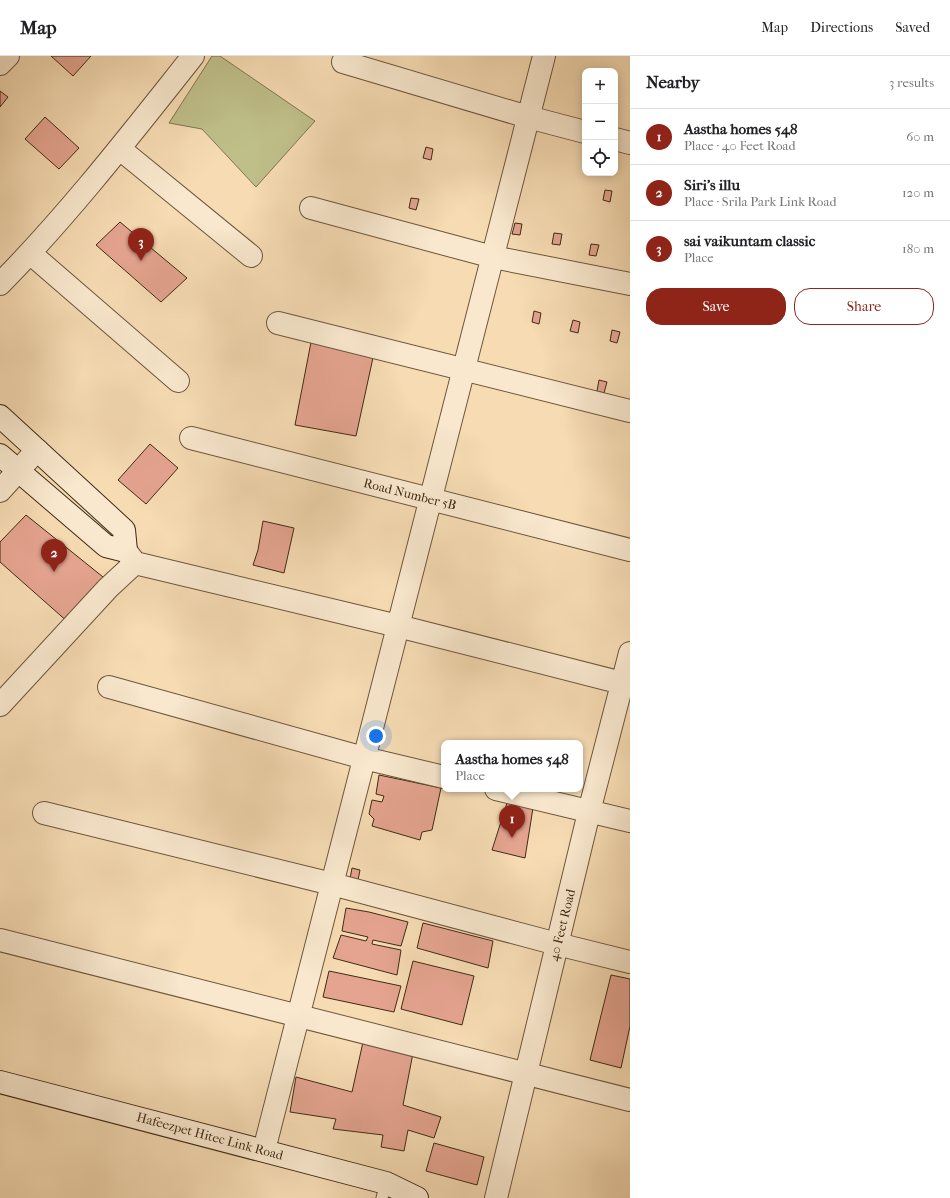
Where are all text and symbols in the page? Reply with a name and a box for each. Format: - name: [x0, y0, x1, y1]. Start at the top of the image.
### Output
- text: Map: [20, 17, 56, 39]
- text: Map: [761, 19, 788, 36]
- text: Directions: [810, 19, 873, 36]
- text: Saved: [895, 19, 930, 36]
- map controls: [582, 68, 618, 176]
- button: +: [582, 68, 618, 104]
- text: Nearby: [646, 72, 700, 92]
- text: 3 results: [889, 75, 934, 90]
- button: −: [582, 104, 618, 140]
- text: Aastha homes 548: [684, 120, 797, 138]
- text: 1: [657, 129, 661, 144]
- text: 60 m: [906, 129, 934, 144]
- text: Place · 40 Feet Road: [684, 138, 796, 153]
- button: locate: [582, 140, 618, 176]
- text: Siri's illu: [684, 176, 740, 194]
- text: 2: [656, 185, 662, 200]
- text: 120 m: [902, 185, 934, 200]
- text: Place · Srila Park Link Road: [684, 194, 837, 209]
- pin: 3: [128, 228, 154, 261]
- text: sai vaikuntam classic: [684, 232, 815, 250]
- text: 3: [656, 241, 662, 256]
- text: 180 m: [902, 241, 934, 256]
- text: Place: [684, 250, 714, 265]
- button: Save: [646, 288, 786, 325]
- button: Share: [794, 288, 934, 325]
- street label: Road Number 5B: [362, 475, 458, 513]
- pin: 2: [41, 539, 67, 572]
- your location: [366, 726, 386, 746]
- popup: [441, 740, 583, 792]
- text: Aastha homes 548: [455, 750, 569, 768]
- text: Place: [455, 768, 485, 783]
- pin: 1: [499, 805, 525, 838]
- street label: 40 Feet Road: [546, 886, 578, 963]
- street label: Hafeezpet Hitec Link Road: [135, 1109, 286, 1163]

